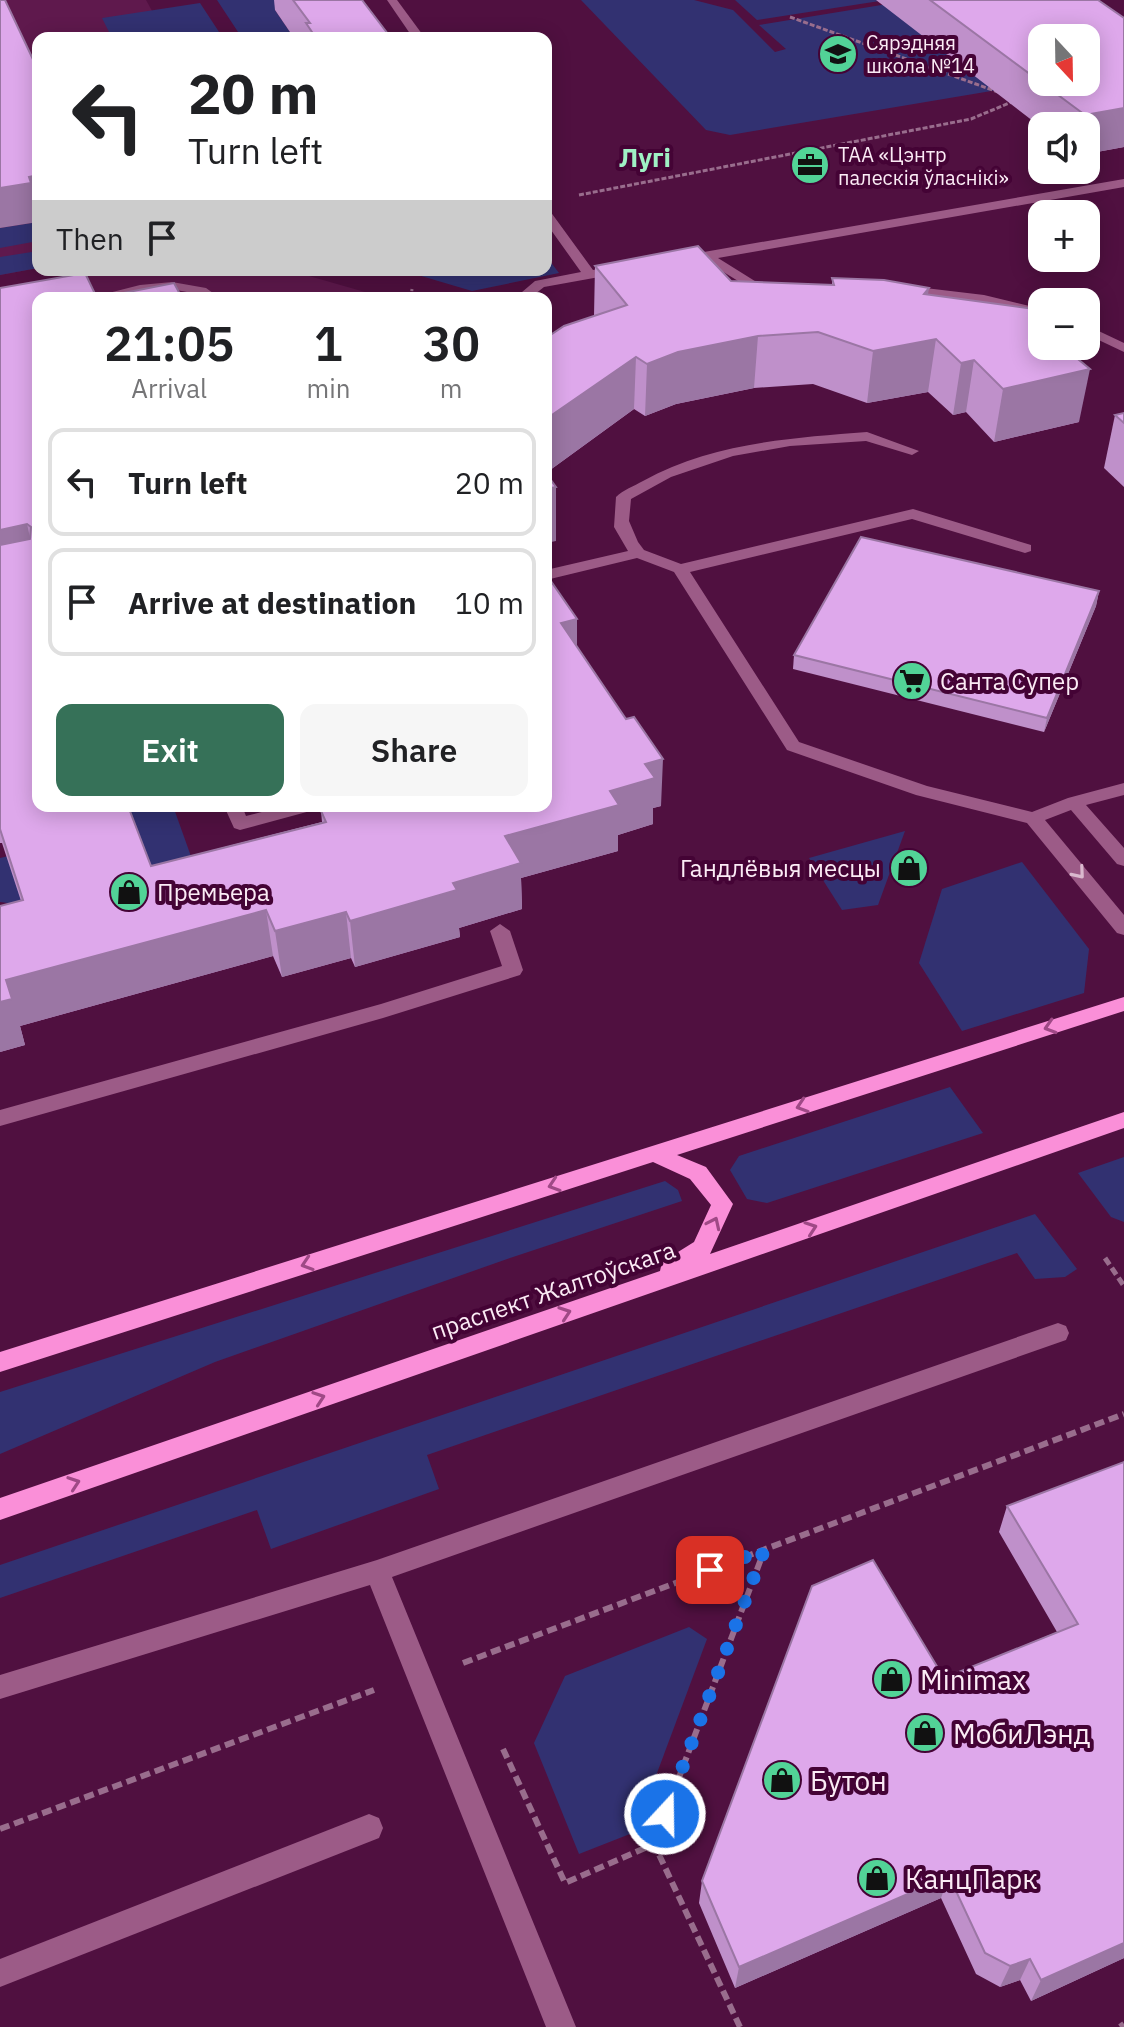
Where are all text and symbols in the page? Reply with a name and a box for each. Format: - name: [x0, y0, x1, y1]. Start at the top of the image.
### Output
- north arrow: [1028, 24, 1100, 96]
- map controls: [1028, 24, 1100, 360]
- place label: Сярэдняя школа №14: [866, 29, 975, 79]
- school or university icon: Сярэдняя школа №14: [817, 33, 859, 75]
- text: 20 m: [188, 57, 318, 129]
- icon: left: [56, 64, 160, 168]
- button: sound: [1028, 112, 1100, 184]
- text: Turn left: [188, 127, 323, 174]
- district label: Лугі: [619, 140, 671, 174]
- place label: ТАА «Цэнтр палескія ўласнікі»: [838, 141, 1009, 191]
- office icon: ТАА «Цэнтр палескія ўласнікі»: [789, 144, 831, 186]
- button: +: [1028, 200, 1100, 272]
- icon: arrive: [140, 216, 184, 260]
- text: Then: [56, 219, 124, 258]
- button: −: [1028, 288, 1100, 360]
- text: 21:05: [104, 312, 234, 374]
- text: 1: [314, 312, 343, 374]
- text: 30: [422, 312, 480, 374]
- text: Arrival: [131, 371, 207, 405]
- text: min: [306, 371, 350, 405]
- text: m: [440, 371, 463, 405]
- icon: left: [60, 460, 104, 504]
- text: Turn left: [128, 463, 247, 502]
- text: 20 m: [455, 463, 524, 502]
- icon: arrive: [60, 580, 104, 624]
- text: Arrive at destination: [128, 583, 416, 622]
- text: 10 m: [455, 583, 524, 622]
- supermarket icon: Санта Супер: [891, 660, 933, 702]
- place label: Санта Супер: [940, 665, 1079, 697]
- button: Exit: [56, 704, 284, 796]
- button: Share: [300, 704, 528, 796]
- shop icon: Гандлёвыя месцы: [888, 847, 930, 889]
- place label: Гандлёвыя месцы: [680, 852, 881, 884]
- one-way arrow: [1069, 864, 1084, 878]
- shop icon: Премьера: [108, 871, 150, 913]
- place label: Премьера: [157, 876, 270, 908]
- one-way arrow: [1043, 1018, 1057, 1034]
- one-way arrow: [795, 1096, 809, 1112]
- one-way arrow: [548, 1176, 561, 1192]
- one-way arrow: [704, 1216, 720, 1231]
- one-way arrow: [803, 1222, 817, 1238]
- street label: праспект Жалтоўскага: [427, 1233, 680, 1347]
- one-way arrow: [300, 1255, 314, 1271]
- one-way arrow: [557, 1307, 571, 1323]
- one-way arrow: [312, 1392, 326, 1408]
- one-way arrow: [66, 1476, 80, 1493]
- pin: [676, 1536, 744, 1604]
- icon: arrive: [688, 1548, 732, 1592]
- shop icon: Minimax: [871, 1658, 913, 1700]
- place label: Minimax: [920, 1661, 1026, 1698]
- shop icon: МобиЛэнд: [904, 1712, 946, 1754]
- place label: МобиЛэнд: [953, 1715, 1090, 1752]
- shop icon: Бутон: [761, 1759, 803, 1801]
- place label: Бутон: [810, 1762, 887, 1799]
- position arrow: [623, 1772, 707, 1856]
- shop icon: КанцПарк: [856, 1857, 898, 1899]
- place label: КанцПарк: [905, 1860, 1038, 1897]

